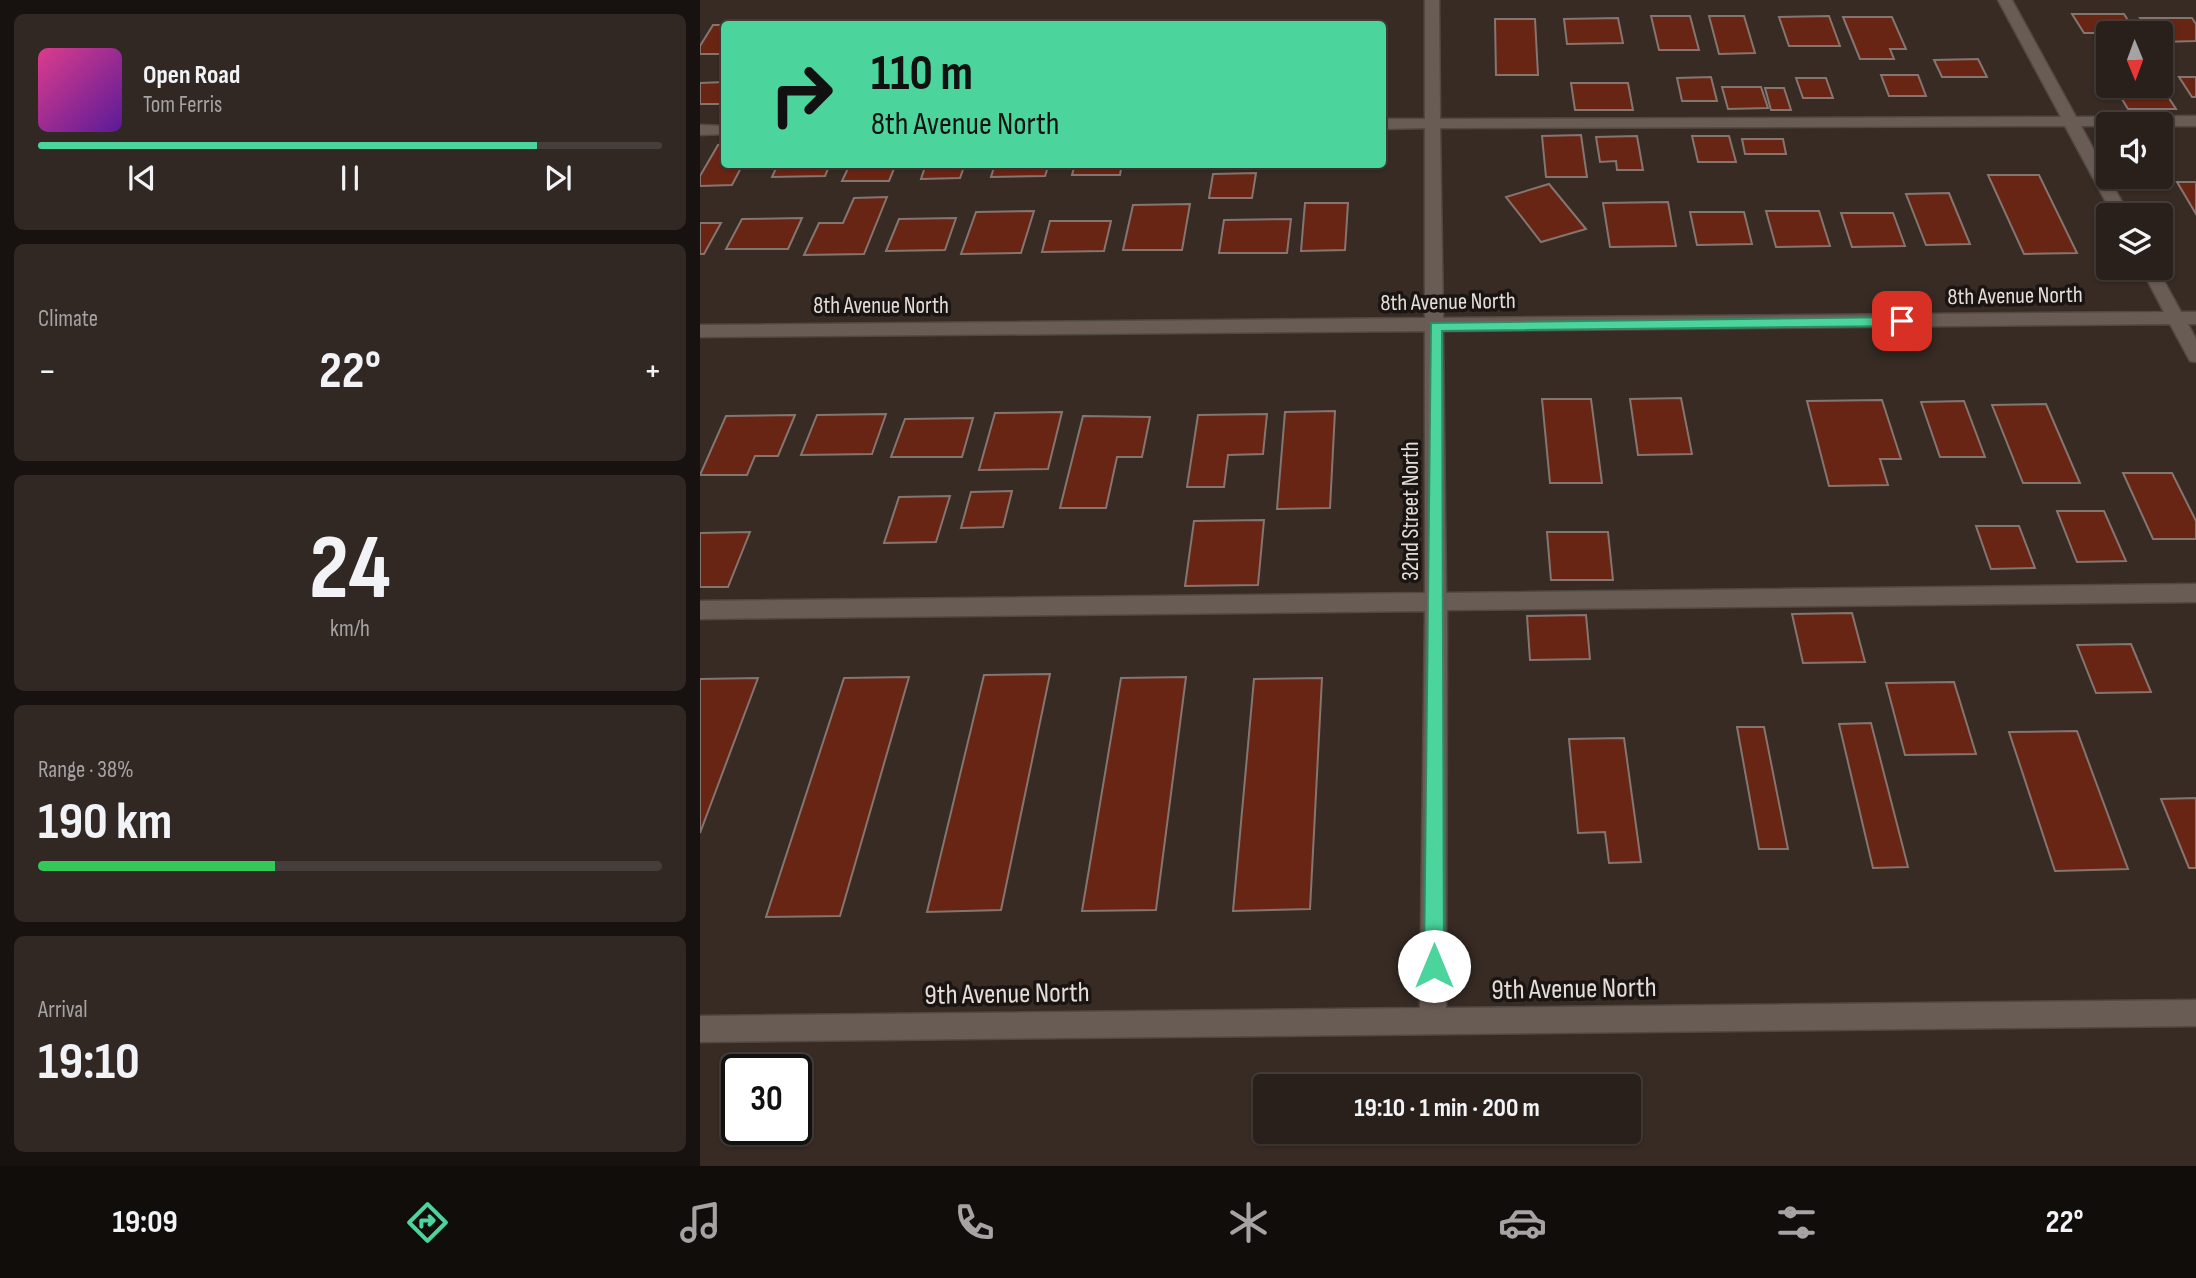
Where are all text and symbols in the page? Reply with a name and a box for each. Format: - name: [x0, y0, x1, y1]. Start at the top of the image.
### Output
- north arrow: [2096, 21, 2174, 98]
- map controls: [2096, 21, 2173, 280]
- text: 110 m: [871, 45, 973, 104]
- icon: right: [756, 49, 847, 140]
- text: Open Road: [143, 60, 240, 91]
- text: Tom Ferris: [143, 91, 222, 119]
- text: 8th Avenue North: [871, 105, 1060, 144]
- button: sound: [2096, 112, 2173, 189]
- icon: previous: [123, 159, 161, 197]
- icon: pause: [331, 159, 369, 197]
- icon: next: [539, 159, 577, 197]
- button: layers: [2096, 203, 2173, 280]
- street label: 8th Avenue North: [1947, 281, 2083, 311]
- street label: 8th Avenue North: [1380, 287, 1516, 317]
- pin: [1872, 291, 1932, 351]
- street label: 8th Avenue North: [813, 292, 949, 320]
- icon: arrive: [1883, 302, 1921, 340]
- text: Climate: [38, 305, 98, 333]
- text: 22°: [319, 340, 381, 403]
- text: −: [38, 349, 57, 394]
- text: +: [643, 349, 662, 394]
- street label: 32nd Street North: [1397, 441, 1425, 581]
- text: 24: [309, 515, 391, 624]
- text: km/h: [330, 615, 370, 643]
- text: Range · 38%: [38, 756, 134, 784]
- text: 190 km: [38, 791, 172, 854]
- position arrow: [1397, 929, 1471, 1003]
- street label: 9th Avenue North: [1491, 971, 1657, 1007]
- street label: 9th Avenue North: [924, 976, 1090, 1012]
- text: Arrival: [38, 996, 87, 1024]
- text: 19:10: [38, 1031, 140, 1094]
- speed limit sign: 30: [721, 1054, 812, 1145]
- text: 19:10 · 1 min · 200 m: [1354, 1093, 1540, 1124]
- icon: directions: [403, 1198, 452, 1247]
- icon: music: [676, 1198, 725, 1247]
- icon: phone: [950, 1198, 999, 1247]
- icon: climate: [1224, 1198, 1273, 1247]
- icon: car: [1498, 1198, 1547, 1247]
- icon: filters: [1772, 1198, 1821, 1247]
- text: 19:09: [112, 1203, 178, 1242]
- text: 22°: [2045, 1203, 2084, 1242]

